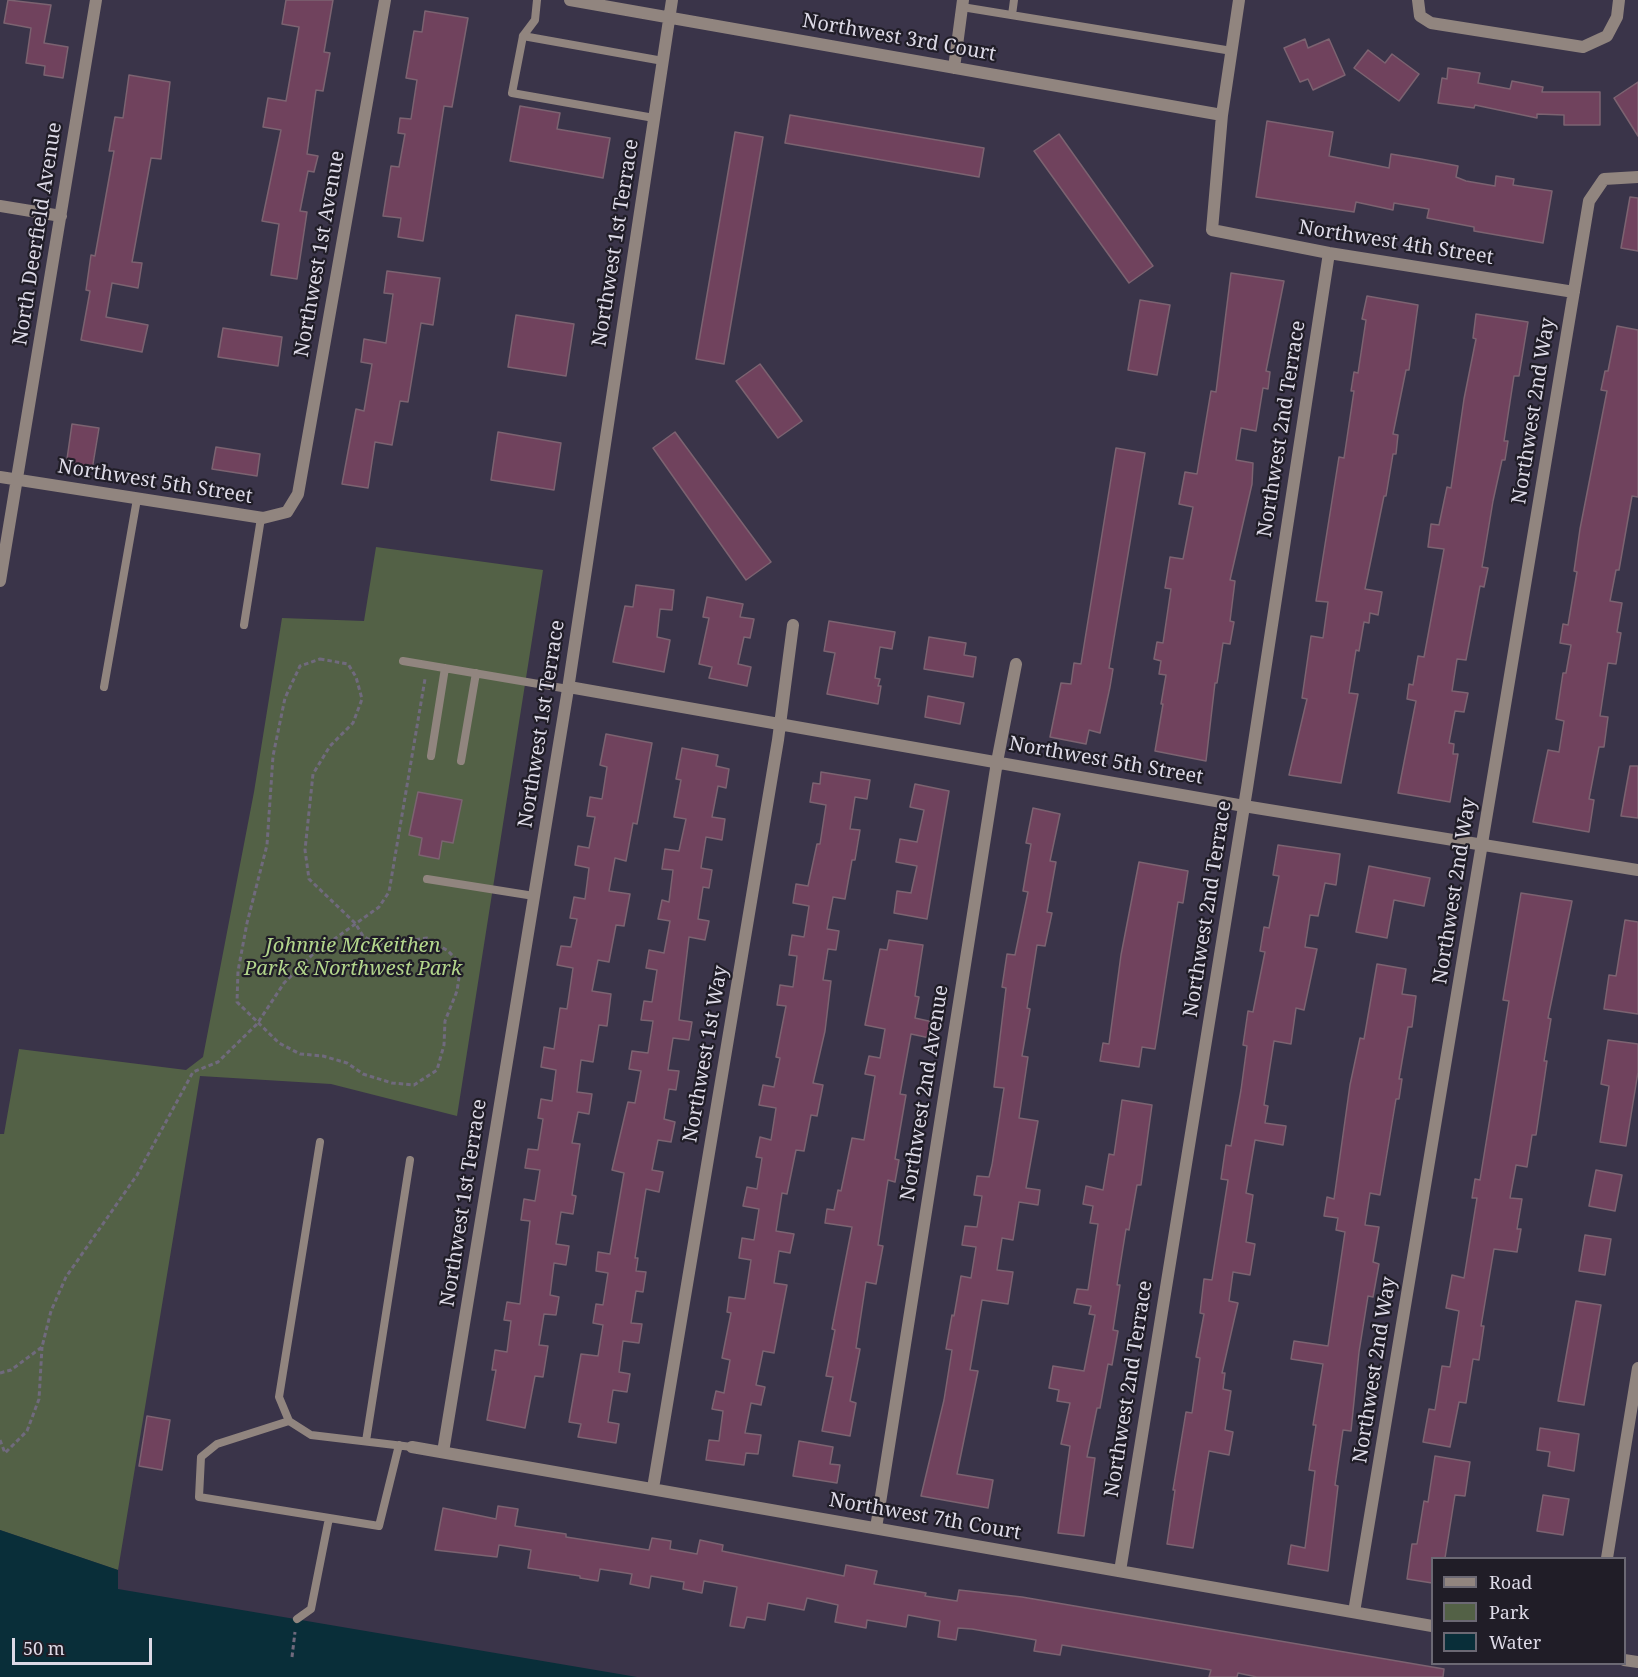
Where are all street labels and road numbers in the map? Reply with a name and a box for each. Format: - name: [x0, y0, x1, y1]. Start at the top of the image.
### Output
- street label: Northwest 3rd Court: [800, 9, 998, 67]
- street label: North Deerfield Avenue: [8, 121, 68, 347]
- street label: Northwest 1st Terrace: [588, 138, 644, 348]
- street label: Northwest 1st Avenue: [290, 149, 350, 359]
- street label: Northwest 4th Street: [1297, 216, 1495, 270]
- street label: Northwest 2nd Way: [1507, 316, 1561, 506]
- street label: Northwest 2nd Terrace: [1253, 319, 1311, 539]
- street label: Northwest 5th Street: [56, 455, 254, 509]
- street label: Northwest 1st Terrace: [514, 619, 570, 829]
- street label: Northwest 5th Street: [1007, 732, 1205, 790]
- street label: Northwest 2nd Way: [1428, 796, 1482, 986]
- street label: Northwest 2nd Terrace: [1179, 799, 1237, 1019]
- street label: Northwest 1st Way: [679, 964, 733, 1144]
- street label: Northwest 2nd Avenue: [896, 983, 954, 1203]
- street label: Northwest 1st Terrace: [436, 1098, 492, 1308]
- street label: Northwest 2nd Way: [1348, 1275, 1402, 1465]
- street label: Northwest 2nd Terrace: [1100, 1279, 1158, 1499]
- street label: Northwest 7th Court: [827, 1488, 1023, 1546]

